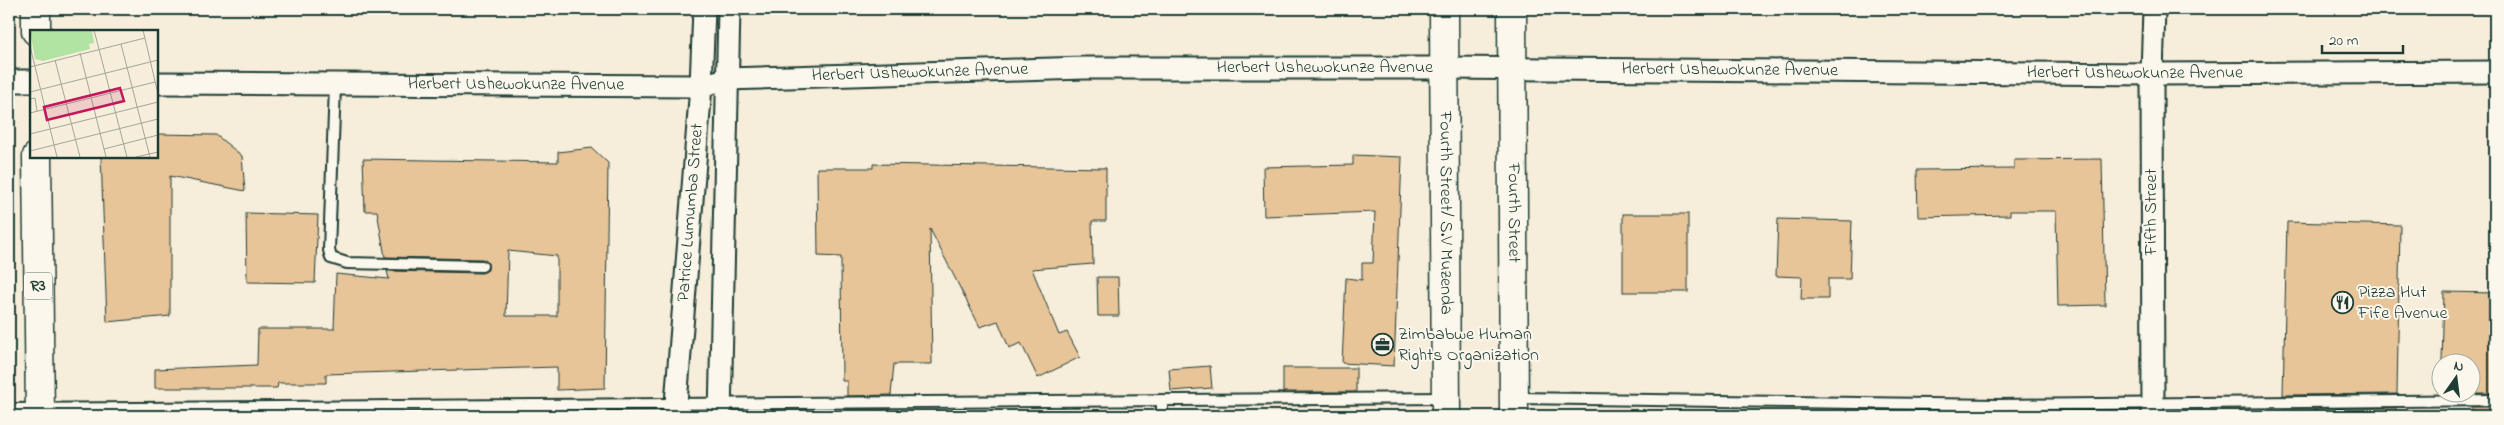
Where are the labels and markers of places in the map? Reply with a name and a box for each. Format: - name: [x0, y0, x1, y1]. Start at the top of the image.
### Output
- place label: Pizza Hut Fife Avenue: [2357, 280, 2449, 327]
- restaurant icon: Pizza Hut Fife Avenue: [2330, 291, 2354, 315]
- place label: Zimbabwe Human Rights Organization: [1398, 322, 1539, 370]
- office icon: Zimbabwe Human Rights Organization: [1370, 333, 1394, 357]

